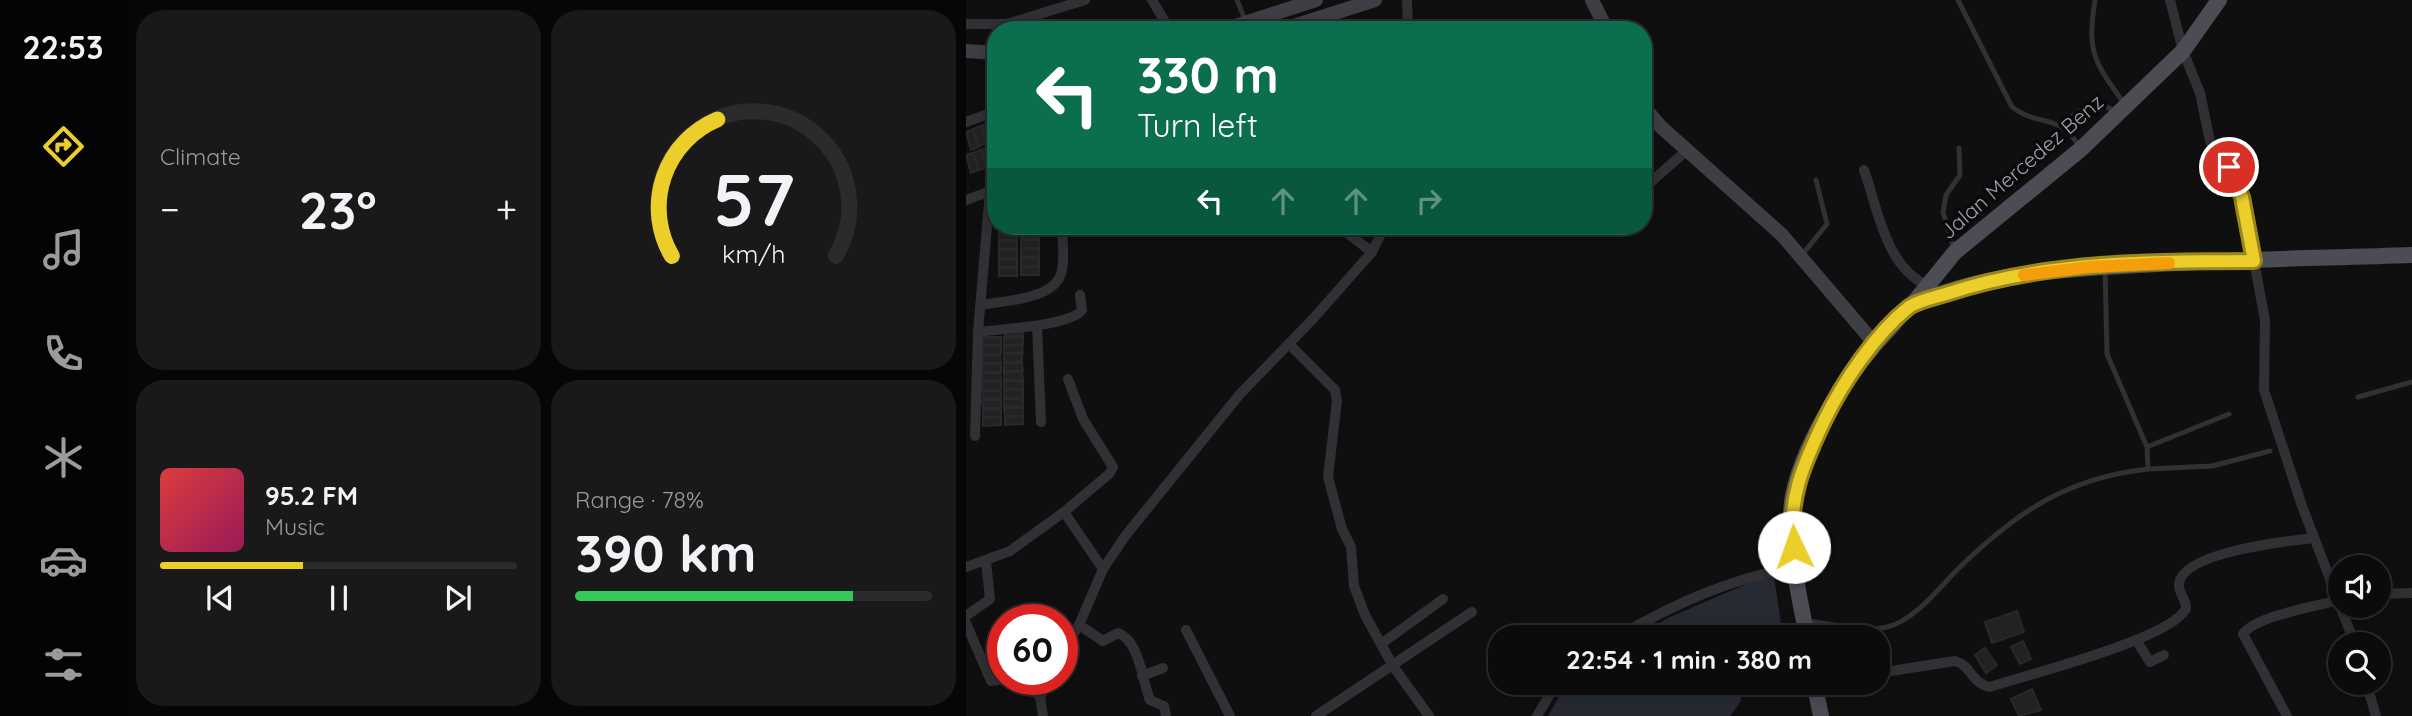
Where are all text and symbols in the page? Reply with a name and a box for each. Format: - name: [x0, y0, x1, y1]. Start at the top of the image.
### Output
- text: 22:53: [23, 27, 103, 67]
- text: 330 m: [1137, 44, 1279, 105]
- icon: left: [1022, 49, 1113, 140]
- street label: Jalan Mercedez Benz: [1934, 88, 2108, 244]
- text: Turn left: [1137, 105, 1258, 145]
- icon: directions: [39, 122, 88, 171]
- pin: [2199, 137, 2259, 197]
- text: Climate: [160, 142, 241, 171]
- icon: arrive: [2210, 148, 2248, 186]
- text: 57: [713, 153, 794, 244]
- text: 23°: [299, 177, 377, 242]
- icon: left: [1191, 182, 1229, 220]
- icon: ahead: [1264, 182, 1302, 220]
- icon: ahead: [1337, 182, 1375, 220]
- icon: right: [1410, 182, 1448, 220]
- text: −: [160, 185, 180, 233]
- text: +: [496, 185, 517, 233]
- icon: music: [39, 225, 88, 274]
- text: km/h: [722, 238, 785, 269]
- icon: phone: [39, 329, 88, 378]
- icon: climate: [39, 433, 88, 482]
- text: 95.2 FM: [265, 479, 358, 512]
- text: Range · 78%: [575, 485, 704, 514]
- position arrow: [1757, 510, 1831, 584]
- text: Music: [265, 512, 325, 541]
- text: 390 km: [575, 520, 756, 585]
- icon: car: [39, 536, 88, 585]
- map controls: [2328, 555, 2391, 695]
- button: sound: [2328, 555, 2391, 618]
- icon: previous: [201, 579, 239, 617]
- icon: pause: [320, 579, 358, 617]
- icon: next: [439, 579, 477, 617]
- speed limit sign: 60: [987, 604, 1078, 695]
- button: search: [2328, 632, 2391, 695]
- icon: filters: [39, 640, 88, 689]
- text: 22:54 · 1 min · 380 m: [1566, 643, 1812, 676]

